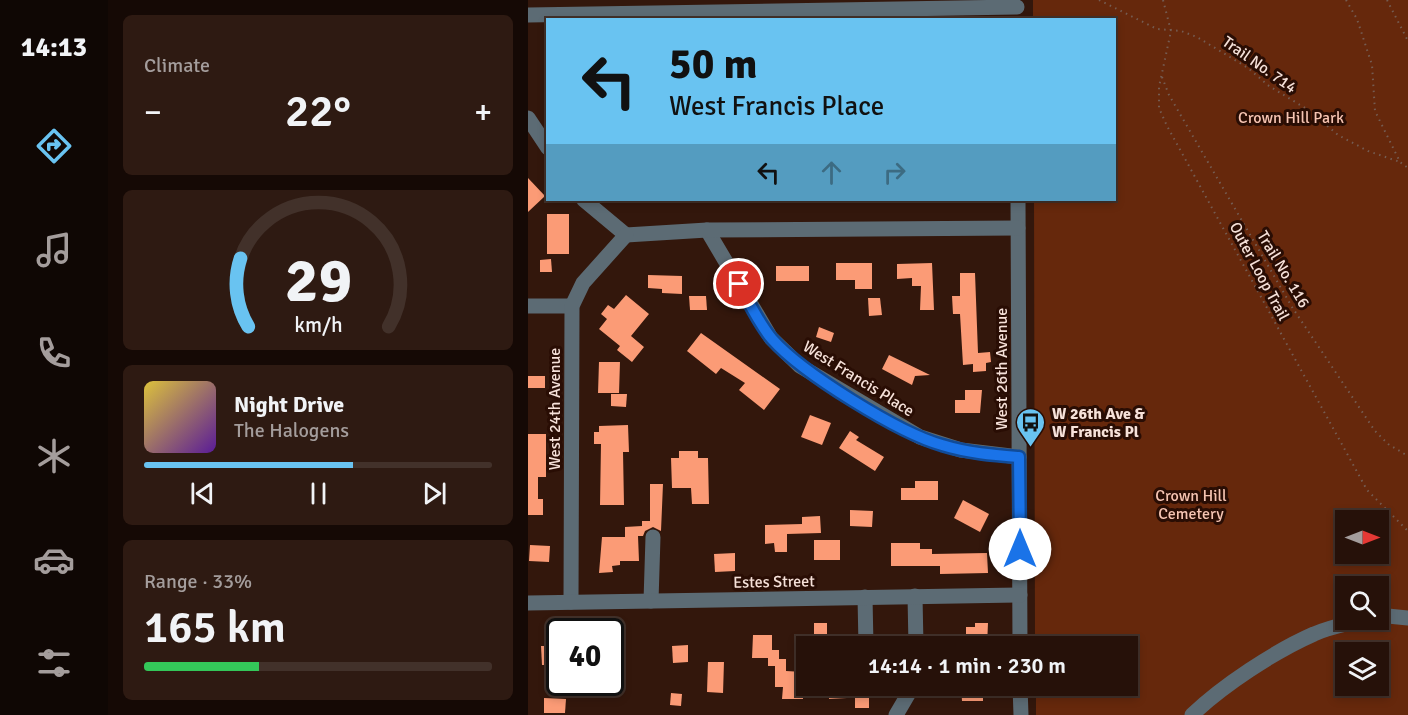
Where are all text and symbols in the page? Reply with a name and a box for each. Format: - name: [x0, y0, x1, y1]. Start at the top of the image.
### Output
- text: 14:13: [21, 31, 87, 64]
- street label: Trail No. 714: [1218, 32, 1301, 98]
- text: 50 m: [669, 39, 758, 90]
- icon: left: [570, 42, 648, 120]
- text: Climate: [144, 53, 210, 78]
- text: 22°: [285, 84, 351, 139]
- text: West Francis Place: [669, 90, 884, 123]
- text: −: [144, 92, 162, 133]
- text: +: [474, 92, 492, 133]
- park label: Crown Hill Park: [1238, 108, 1344, 128]
- icon: directions: [33, 125, 75, 167]
- icon: left: [752, 156, 785, 189]
- icon: ahead: [815, 156, 848, 189]
- icon: right: [878, 156, 911, 189]
- street label: Outer Loop Trail: [1225, 219, 1294, 324]
- street label: Trail No. 116: [1252, 227, 1314, 312]
- icon: music: [33, 229, 75, 271]
- text: 29: [284, 242, 352, 319]
- pin: [713, 258, 764, 309]
- icon: arrive: [722, 267, 755, 300]
- street label: West 26th Avenue: [992, 308, 1012, 430]
- text: km/h: [294, 312, 342, 338]
- icon: phone: [33, 332, 75, 374]
- street label: West Francis Place: [799, 337, 918, 421]
- street label: West 24th Avenue: [545, 348, 565, 470]
- text: Night Drive: [234, 391, 344, 418]
- place label: W 26th Ave & W Francis Pl: [1052, 404, 1145, 442]
- bus stop icon: W 26th Ave & W Francis Pl: [1015, 406, 1047, 448]
- text: The Halogens: [234, 418, 349, 443]
- icon: climate: [33, 435, 75, 477]
- icon: previous: [186, 477, 219, 510]
- icon: pause: [302, 477, 335, 510]
- icon: next: [418, 477, 451, 510]
- park label: Crown Hill Cemetery: [1155, 486, 1227, 524]
- north arrow: [1335, 510, 1389, 564]
- map controls: [1335, 510, 1389, 696]
- position arrow: [988, 517, 1052, 581]
- icon: car: [33, 539, 75, 581]
- text: Range · 33%: [144, 569, 252, 594]
- street label: Estes Street: [733, 571, 815, 593]
- button: search: [1335, 576, 1389, 630]
- text: 165 km: [144, 600, 286, 655]
- speed limit sign: 40: [546, 618, 624, 696]
- icon: filters: [33, 642, 75, 684]
- button: layers: [1335, 642, 1389, 696]
- text: 14:14 · 1 min · 230 m: [868, 652, 1066, 679]

